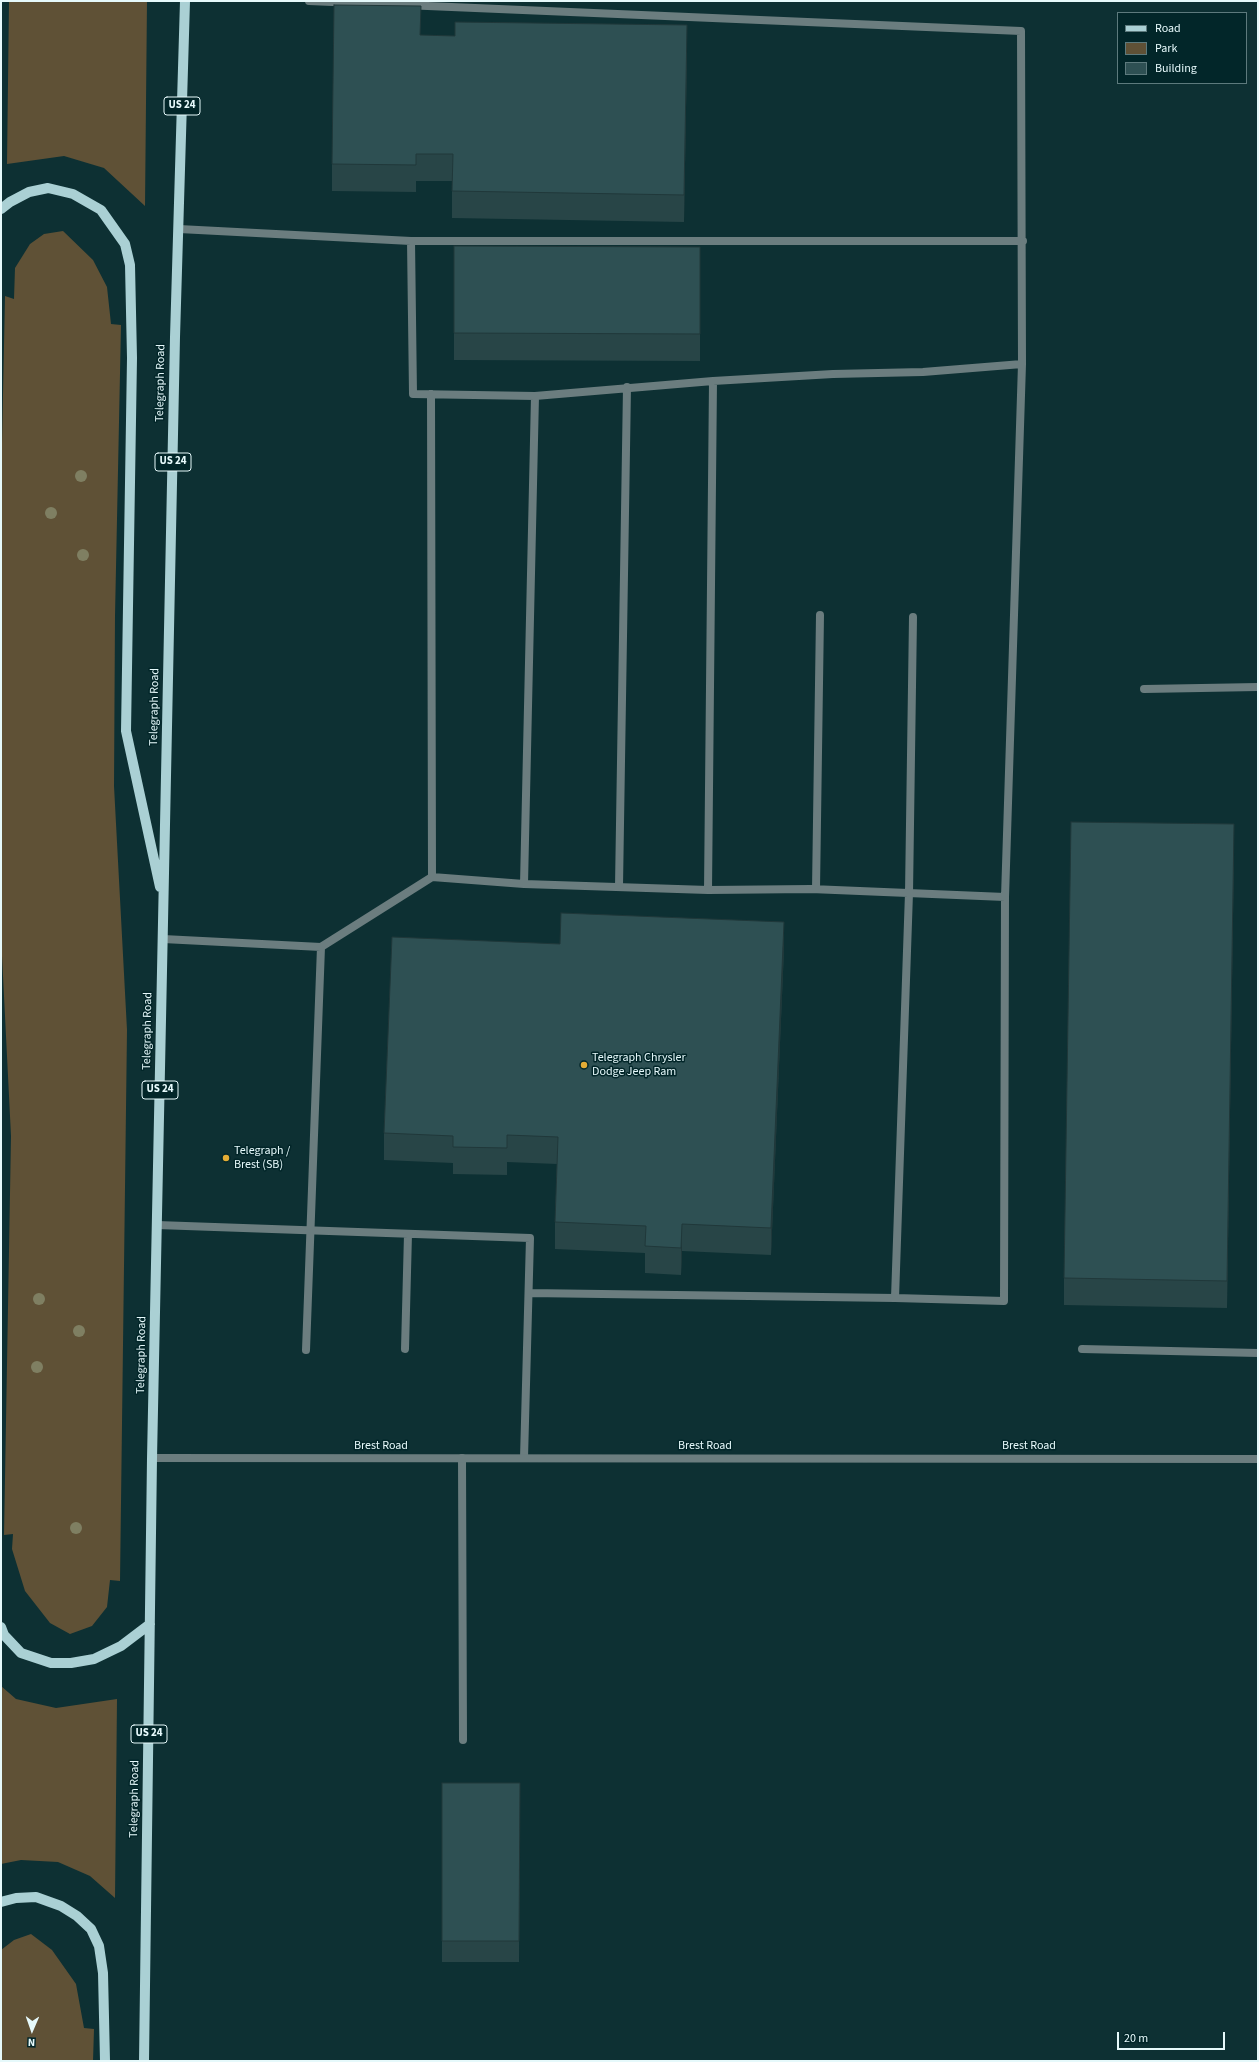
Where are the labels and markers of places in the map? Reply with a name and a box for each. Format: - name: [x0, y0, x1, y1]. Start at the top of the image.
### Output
- place label: Telegraph Chrysler Dodge Jeep Ram: [592, 1051, 686, 1079]
- marker: Telegraph Chrysler Dodge Jeep Ram: [579, 1060, 589, 1070]
- place label: Telegraph / Brest (SB): [234, 1144, 290, 1172]
- marker: Telegraph / Brest (SB): [221, 1153, 231, 1163]

